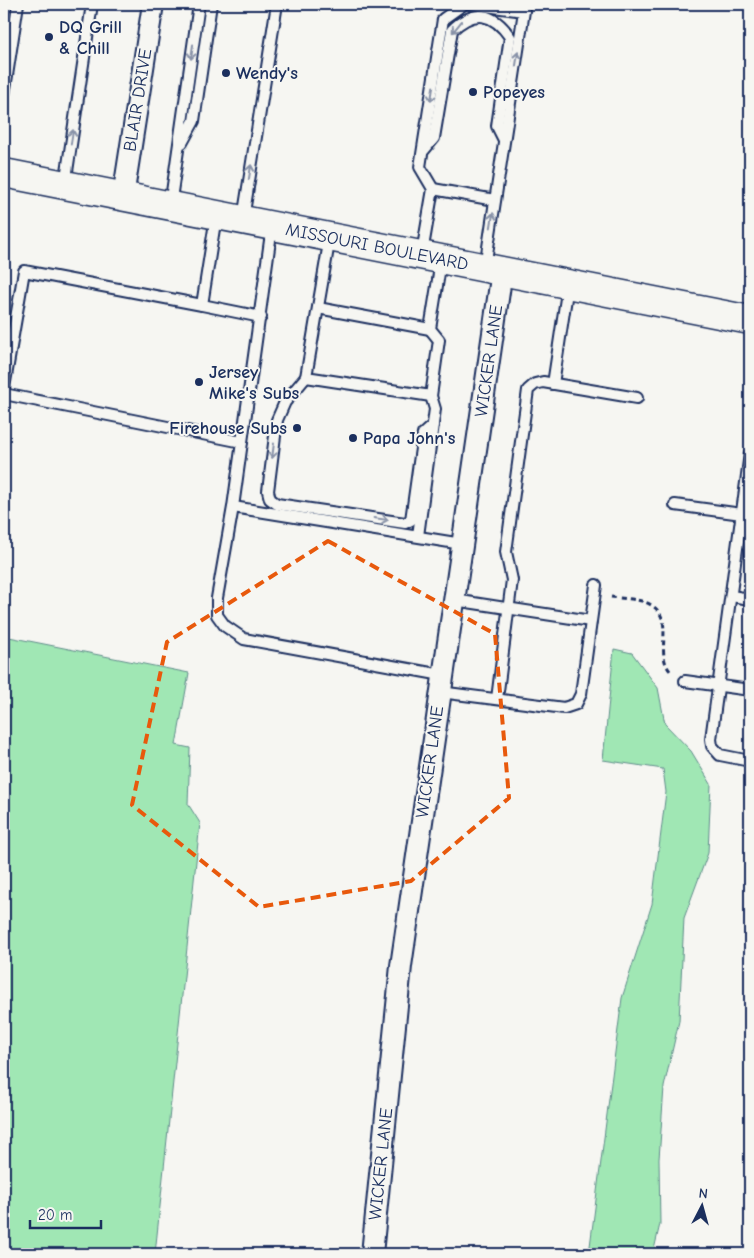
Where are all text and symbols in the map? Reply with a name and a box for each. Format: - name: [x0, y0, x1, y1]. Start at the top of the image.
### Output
- place label: DQ Grill & Chill: [59, 17, 122, 59]
- one-way arrow: [452, 20, 463, 33]
- marker: DQ Grill & Chill: [43, 31, 55, 43]
- one-way arrow: [187, 44, 197, 60]
- street label: BLAIR DRIVE: [119, 47, 157, 153]
- one-way arrow: [512, 51, 522, 67]
- place label: Wendy's: [236, 63, 298, 84]
- marker: Wendy's: [220, 67, 232, 79]
- place label: Popeyes: [483, 82, 545, 103]
- one-way arrow: [427, 85, 437, 101]
- marker: Popeyes: [467, 86, 479, 98]
- one-way arrow: [68, 130, 78, 146]
- one-way arrow: [246, 164, 256, 180]
- one-way arrow: [487, 212, 497, 228]
- street label: MISSOURI BOULEVARD: [284, 219, 470, 275]
- street label: WICKER LANE: [471, 303, 507, 418]
- place label: Jersey Mike's Subs: [209, 362, 300, 404]
- marker: Jersey Mike's Subs: [193, 376, 205, 388]
- place label: Firehouse Subs: [169, 418, 287, 439]
- marker: Firehouse Subs: [291, 422, 303, 434]
- place label: Papa John's: [363, 428, 456, 449]
- marker: Papa John's: [347, 432, 359, 444]
- one-way arrow: [268, 443, 278, 459]
- one-way arrow: [373, 515, 389, 525]
- street label: WICKER LANE: [412, 704, 448, 819]
- street label: WICKER LANE: [365, 1107, 397, 1221]
- north arrow: [676, 1180, 726, 1230]
- text: N: [698, 1185, 709, 1202]
- scale bar: [30, 1198, 101, 1230]
- text: 20 m: [38, 1206, 72, 1224]

